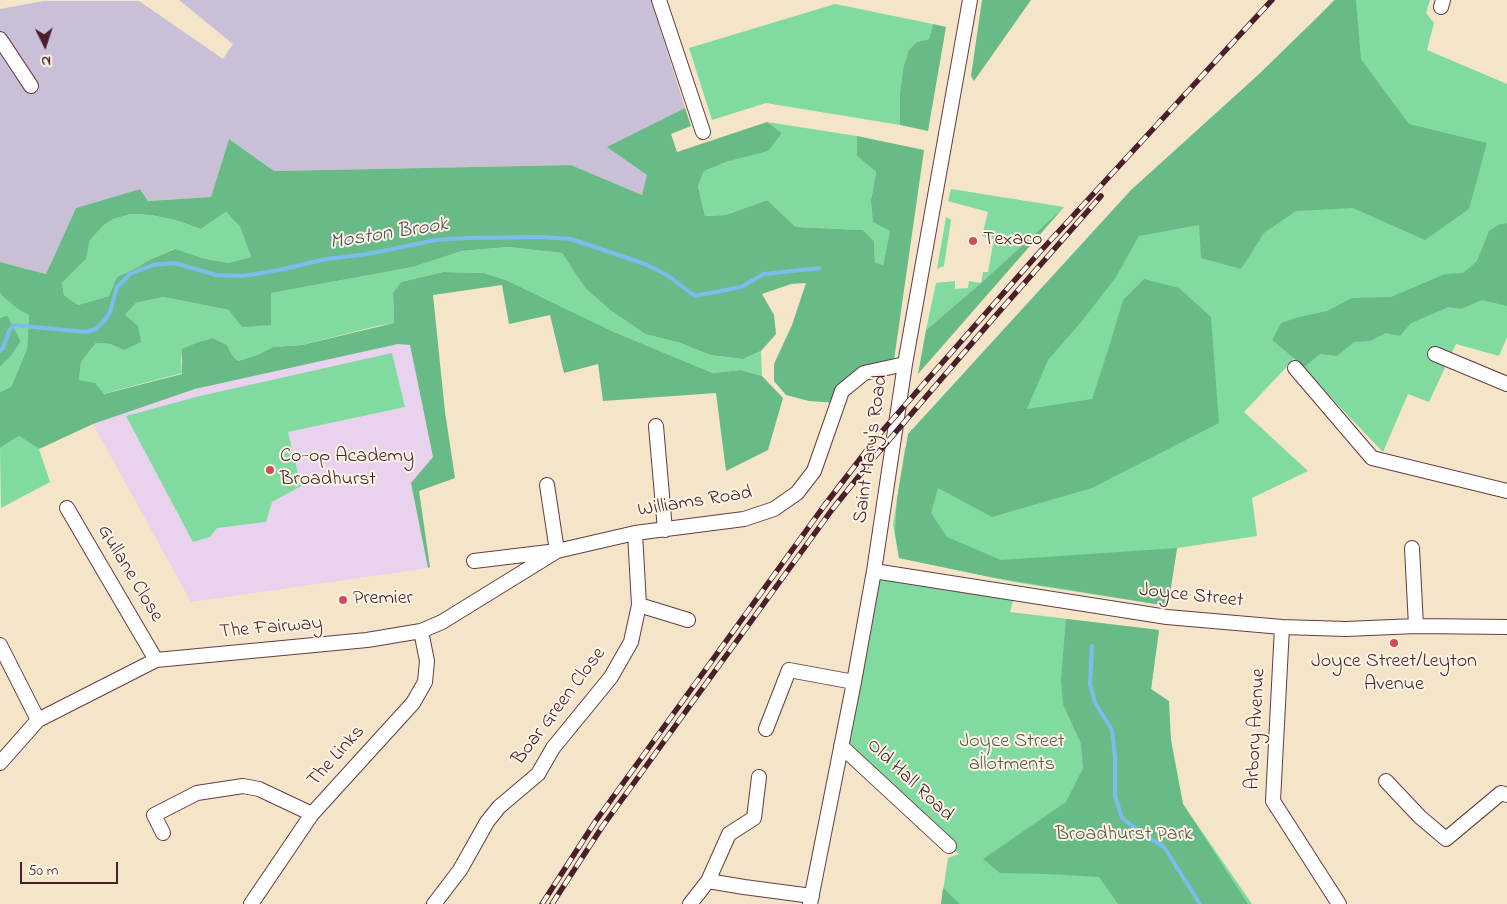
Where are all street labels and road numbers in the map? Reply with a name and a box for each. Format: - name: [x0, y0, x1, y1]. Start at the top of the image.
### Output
- street label: Saint Mary's Road: [850, 373, 894, 525]
- street label: Williams Road: [636, 482, 754, 524]
- street label: Gullane Close: [91, 521, 167, 627]
- street label: Joyce Street: [1137, 580, 1245, 614]
- street label: The Fairway: [218, 613, 324, 645]
- street label: Boar Green Close: [508, 643, 612, 771]
- street label: Arbory Avenue: [1242, 668, 1272, 790]
- street label: The Links: [303, 721, 371, 793]
- street label: Old Hall Road: [860, 735, 958, 827]

